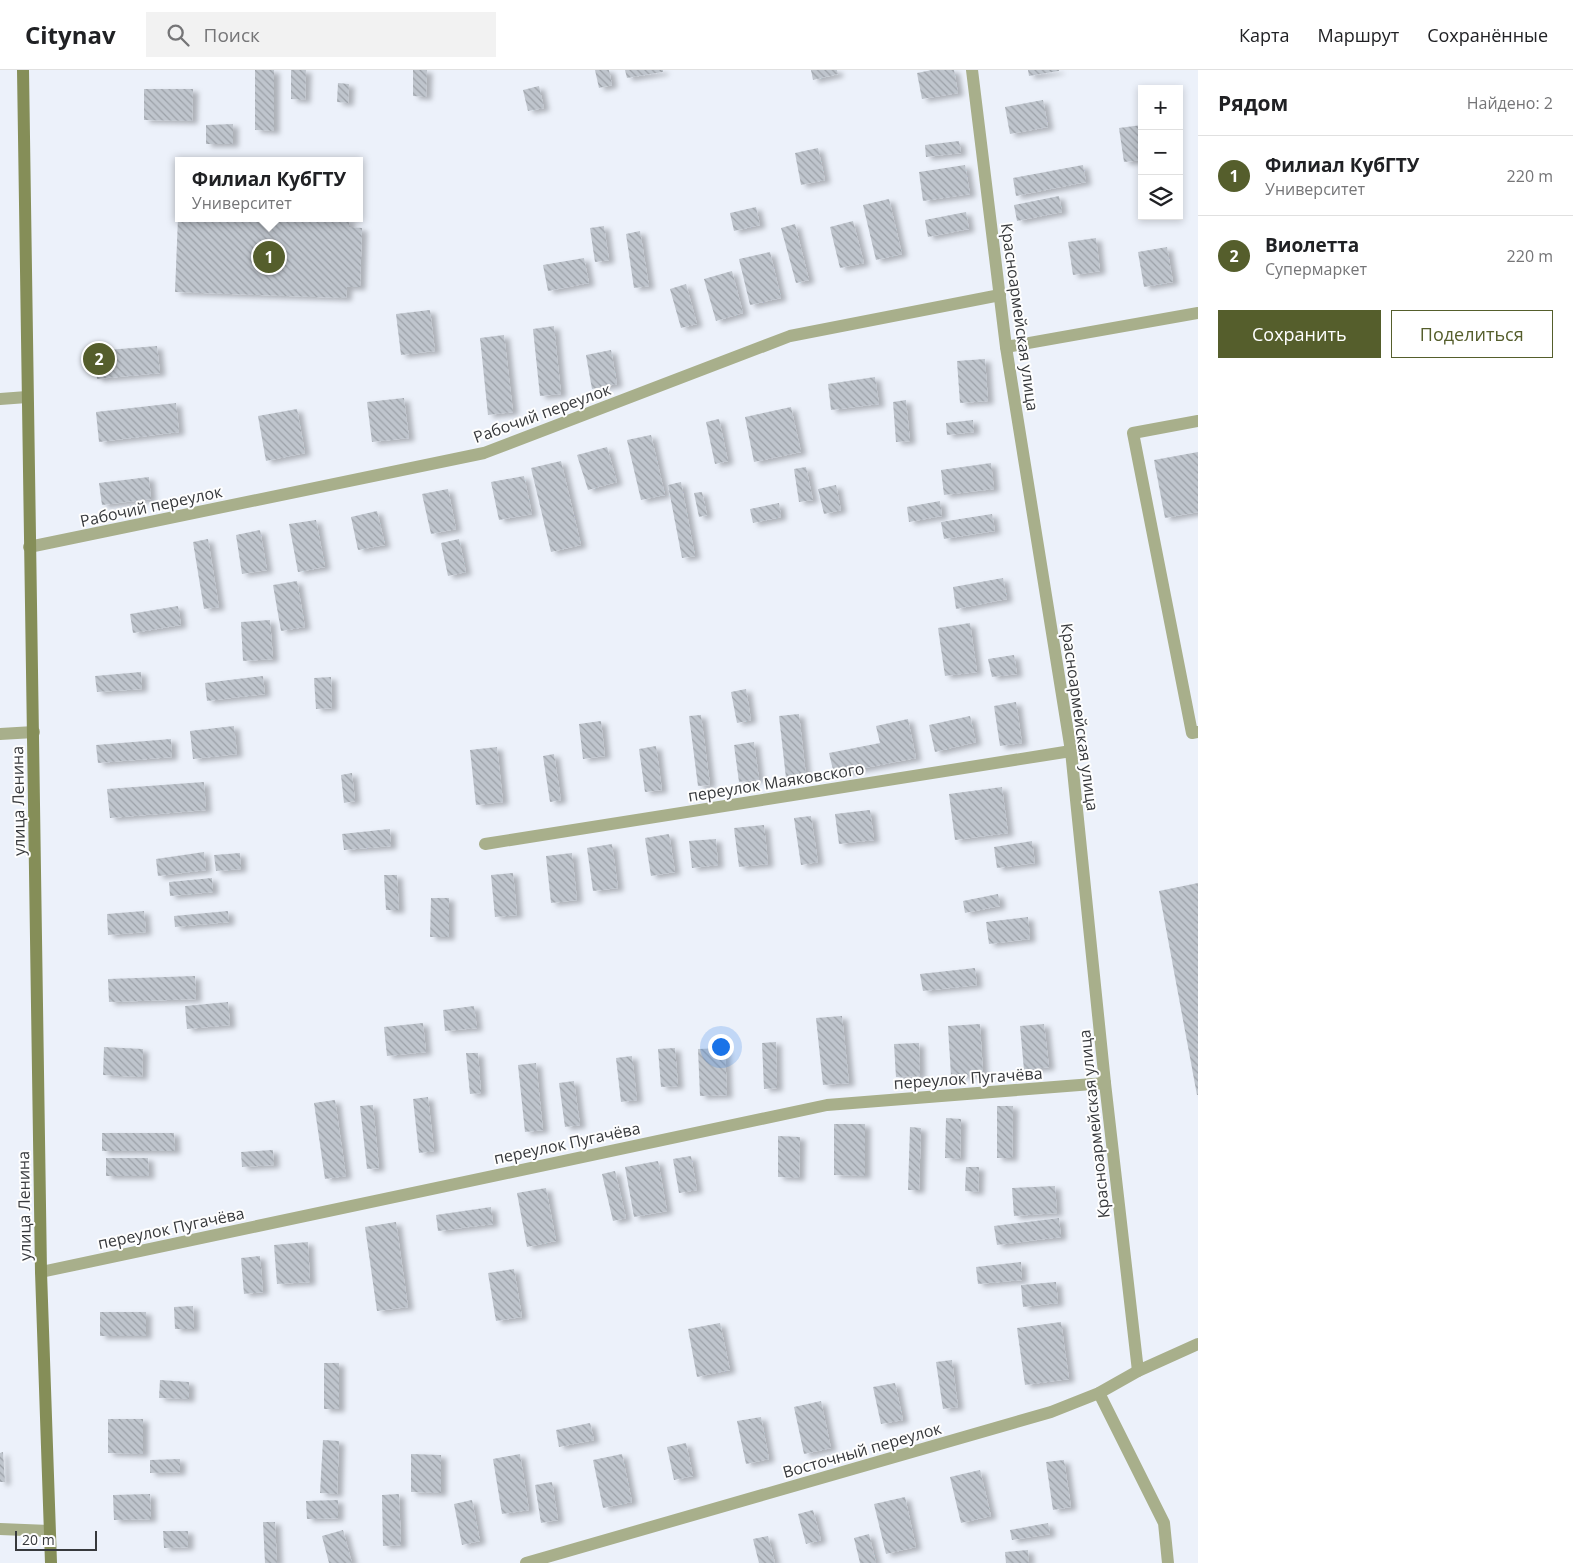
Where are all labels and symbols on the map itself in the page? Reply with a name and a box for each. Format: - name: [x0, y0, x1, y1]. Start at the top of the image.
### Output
- street label: Красноармейская улица: [996, 222, 1044, 412]
- pin: 1: [253, 238, 285, 276]
- pin: 2: [83, 340, 115, 378]
- street label: Рабочий переулок: [470, 378, 614, 448]
- street label: Рабочий переулок: [78, 480, 225, 532]
- street label: Красноармейская улица: [1056, 622, 1104, 812]
- street label: улица Ленина: [6, 746, 30, 856]
- street label: переулок Маяковского: [686, 757, 866, 807]
- street label: Красноармейская улица: [1073, 1029, 1115, 1219]
- your location: [708, 1034, 734, 1060]
- street label: переулок Пугачёва: [893, 1062, 1043, 1094]
- street label: переулок Пугачёва: [492, 1117, 642, 1169]
- street label: улица Ленина: [12, 1151, 36, 1261]
- street label: переулок Пугачёва: [96, 1202, 246, 1254]
- street label: Восточный переулок: [780, 1417, 945, 1483]
- scale bar: [15, 1528, 98, 1551]

